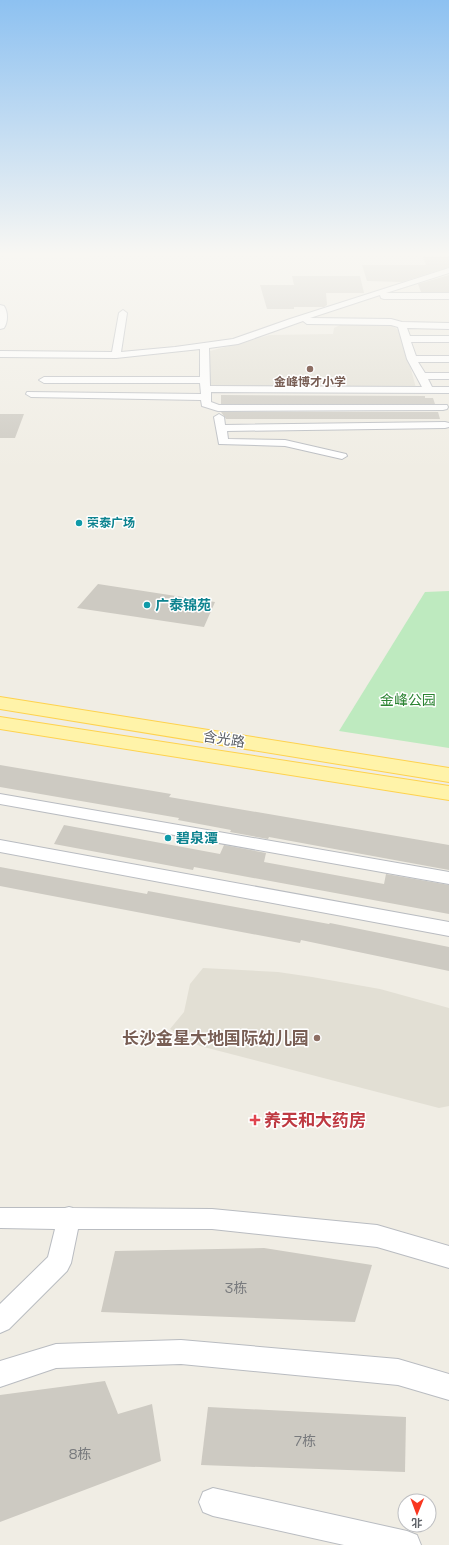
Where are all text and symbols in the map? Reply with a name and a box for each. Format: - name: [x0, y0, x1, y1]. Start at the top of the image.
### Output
- marker: 金峰博才小学: [305, 364, 315, 374]
- place label: 金峰博才小学: [274, 374, 346, 390]
- place label: 荣泰广场: [87, 515, 135, 531]
- marker: 荣泰广场: [74, 518, 84, 528]
- place label: 广泰锦苑: [155, 596, 211, 614]
- marker: 广泰锦苑: [142, 600, 152, 610]
- park label: 金峰公园: [380, 691, 436, 709]
- street label: 含光路: [202, 727, 246, 751]
- place label: 碧泉潭: [176, 829, 218, 847]
- marker: 碧泉潭: [163, 833, 173, 843]
- place label: 长沙金星大地国际幼儿园: [122, 1027, 309, 1049]
- marker: 长沙金星大地国际幼儿园: [312, 1033, 322, 1043]
- place label: 养天和大药房: [264, 1109, 366, 1131]
- marker: 养天和大药房: [249, 1114, 261, 1126]
- house number: 3栋: [225, 1279, 247, 1297]
- house number: 7栋: [294, 1432, 316, 1450]
- house number: 8栋: [69, 1445, 91, 1463]
- north arrow: [397, 1493, 437, 1533]
- text: 北: [411, 1516, 422, 1530]

